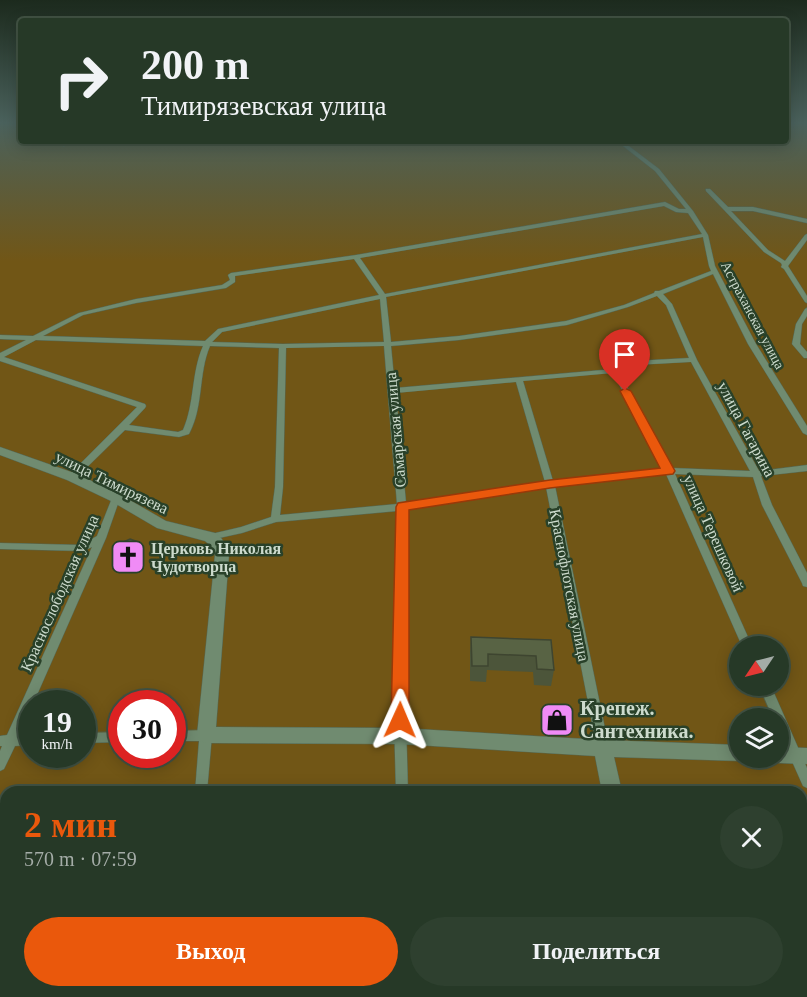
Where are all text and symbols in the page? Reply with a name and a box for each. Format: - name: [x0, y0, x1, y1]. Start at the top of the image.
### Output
- icon: right: [42, 42, 120, 120]
- text: 200 m: [141, 42, 250, 88]
- text: Тимирязевская улица: [141, 91, 386, 121]
- street label: Астраханская улица: [718, 259, 788, 372]
- pin: [599, 329, 650, 391]
- icon: arrive: [608, 338, 641, 371]
- street label: Самарская улица: [382, 372, 410, 488]
- street label: улица Гагарина: [713, 379, 779, 480]
- street label: улица Тимирязева: [52, 448, 171, 518]
- street label: улица Терешковой: [679, 472, 747, 595]
- street label: Краснофлотская улица: [545, 507, 593, 663]
- street label: Краснослободская улица: [17, 512, 103, 674]
- church icon: Церковь Николая Чудотворца: [110, 539, 146, 575]
- place label: Церковь Николая Чудотворца: [151, 540, 282, 576]
- north arrow: [729, 636, 789, 696]
- map controls: [729, 636, 789, 768]
- position arrow: [368, 688, 432, 752]
- speed limit sign: 30: [108, 690, 186, 768]
- place label: Крепеж. Сантехника.: [580, 697, 694, 742]
- shop icon: Крепеж. Сантехника.: [539, 702, 575, 738]
- text: 19: [42, 705, 72, 738]
- button: layers: [729, 708, 789, 768]
- text: km/h: [42, 736, 72, 752]
- text: 2 мин: [24, 805, 117, 845]
- button: close: [720, 806, 783, 869]
- text: 570 m · 07:59: [24, 848, 137, 870]
- button: Выход: [24, 917, 398, 986]
- button: Поделиться: [410, 917, 783, 986]

